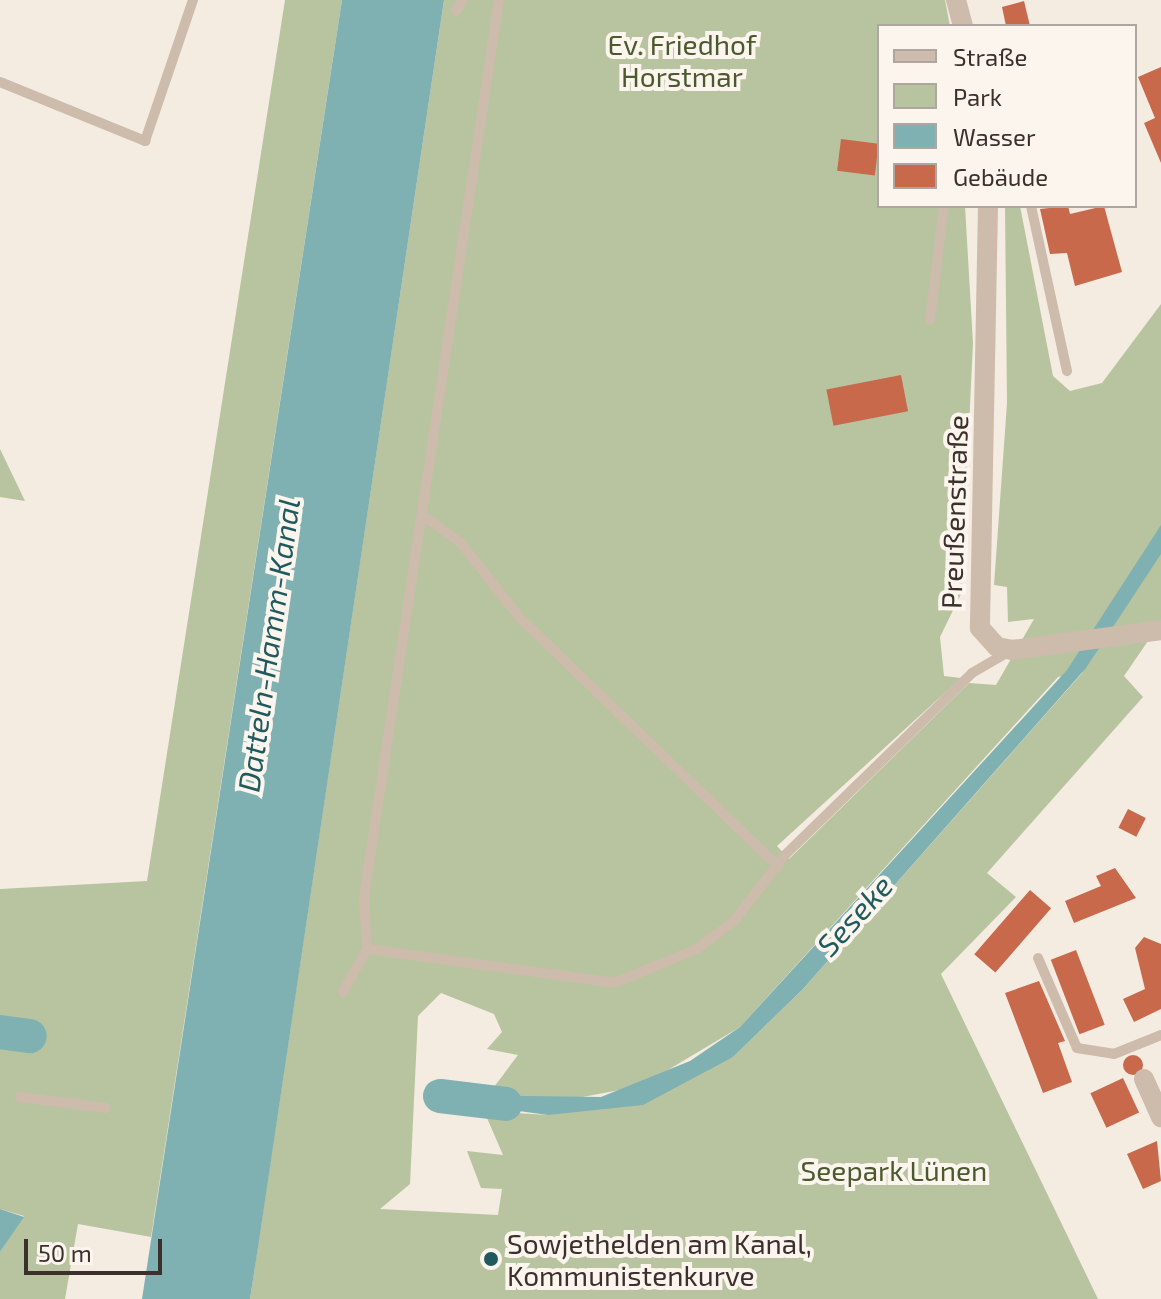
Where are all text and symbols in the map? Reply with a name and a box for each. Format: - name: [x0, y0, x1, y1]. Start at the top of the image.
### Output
- legend: [877, 24, 1137, 208]
- park label: Ev. Friedhof Horstmar: [608, 27, 756, 93]
- text: Straße: [953, 42, 1027, 71]
- text: Park: [953, 82, 1002, 111]
- text: Wasser: [953, 122, 1036, 151]
- text: Gebäude: [953, 162, 1048, 191]
- street label: Preußenstraße: [934, 414, 974, 610]
- water label: Datteln-Hamm-Kanal: [230, 496, 306, 794]
- water label: Seseke: [809, 867, 899, 963]
- park label: Seepark Lünen: [800, 1153, 988, 1187]
- scale bar: [28, 1223, 166, 1273]
- place label: Sowjethelden am Kanal, Kommunistenkurve: [507, 1226, 812, 1292]
- text: 50 m: [38, 1238, 92, 1267]
- marker: Sowjethelden am Kanal, Kommunistenkurve: [482, 1250, 500, 1268]

